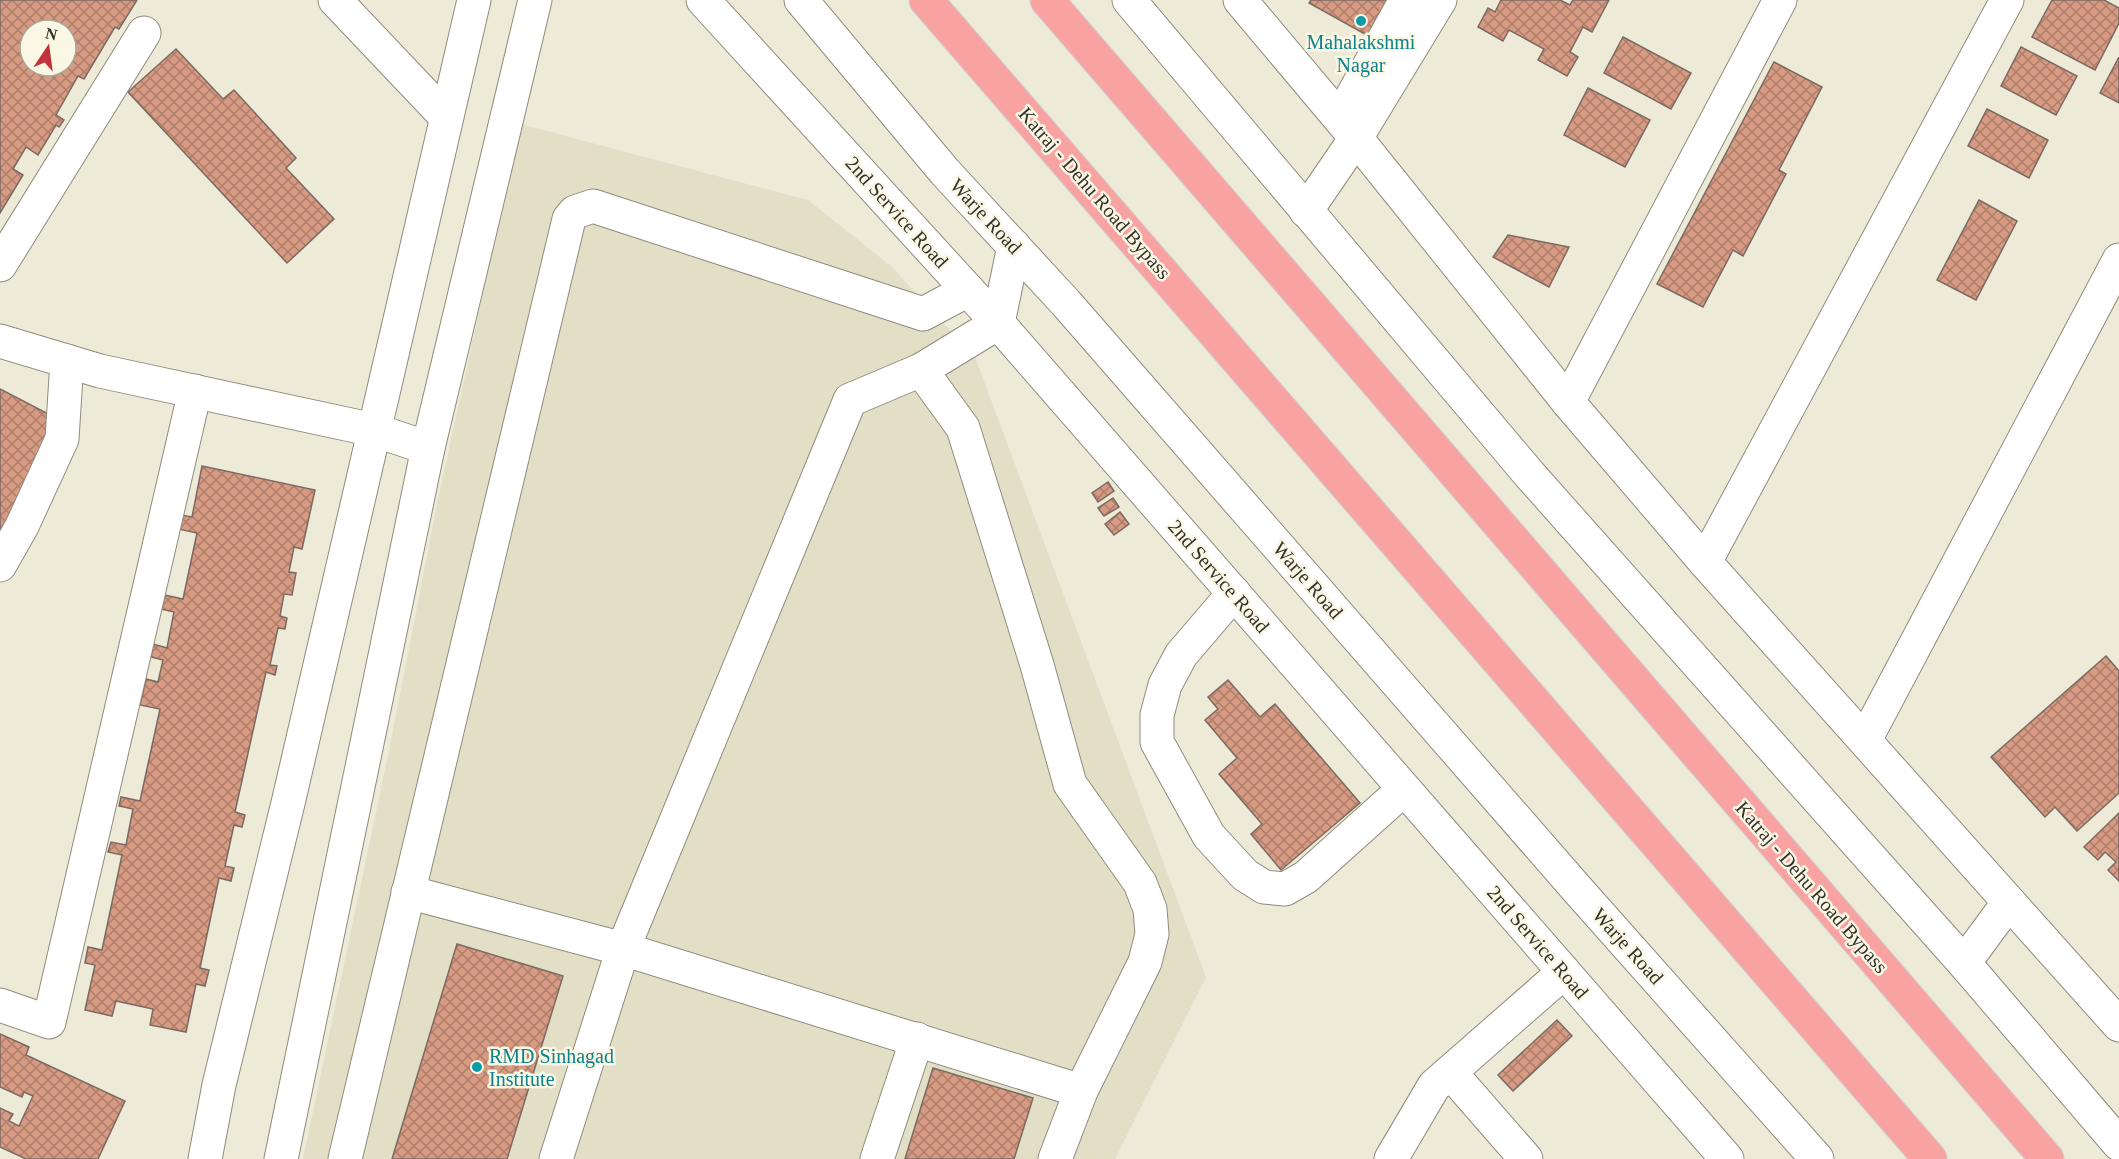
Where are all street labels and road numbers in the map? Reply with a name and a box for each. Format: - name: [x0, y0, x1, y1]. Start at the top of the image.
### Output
- street label: Katraj - Dehu Road Bypass: [1014, 103, 1176, 284]
- street label: 2nd Service Road: [841, 152, 953, 272]
- street label: Warje Road: [945, 174, 1026, 259]
- street label: 2nd Service Road: [1164, 515, 1274, 637]
- street label: Warje Road: [1268, 537, 1347, 624]
- street label: Katraj - Dehu Road Bypass: [1731, 797, 1893, 978]
- street label: 2nd Service Road: [1483, 881, 1593, 1003]
- street label: Warje Road: [1587, 904, 1668, 989]

